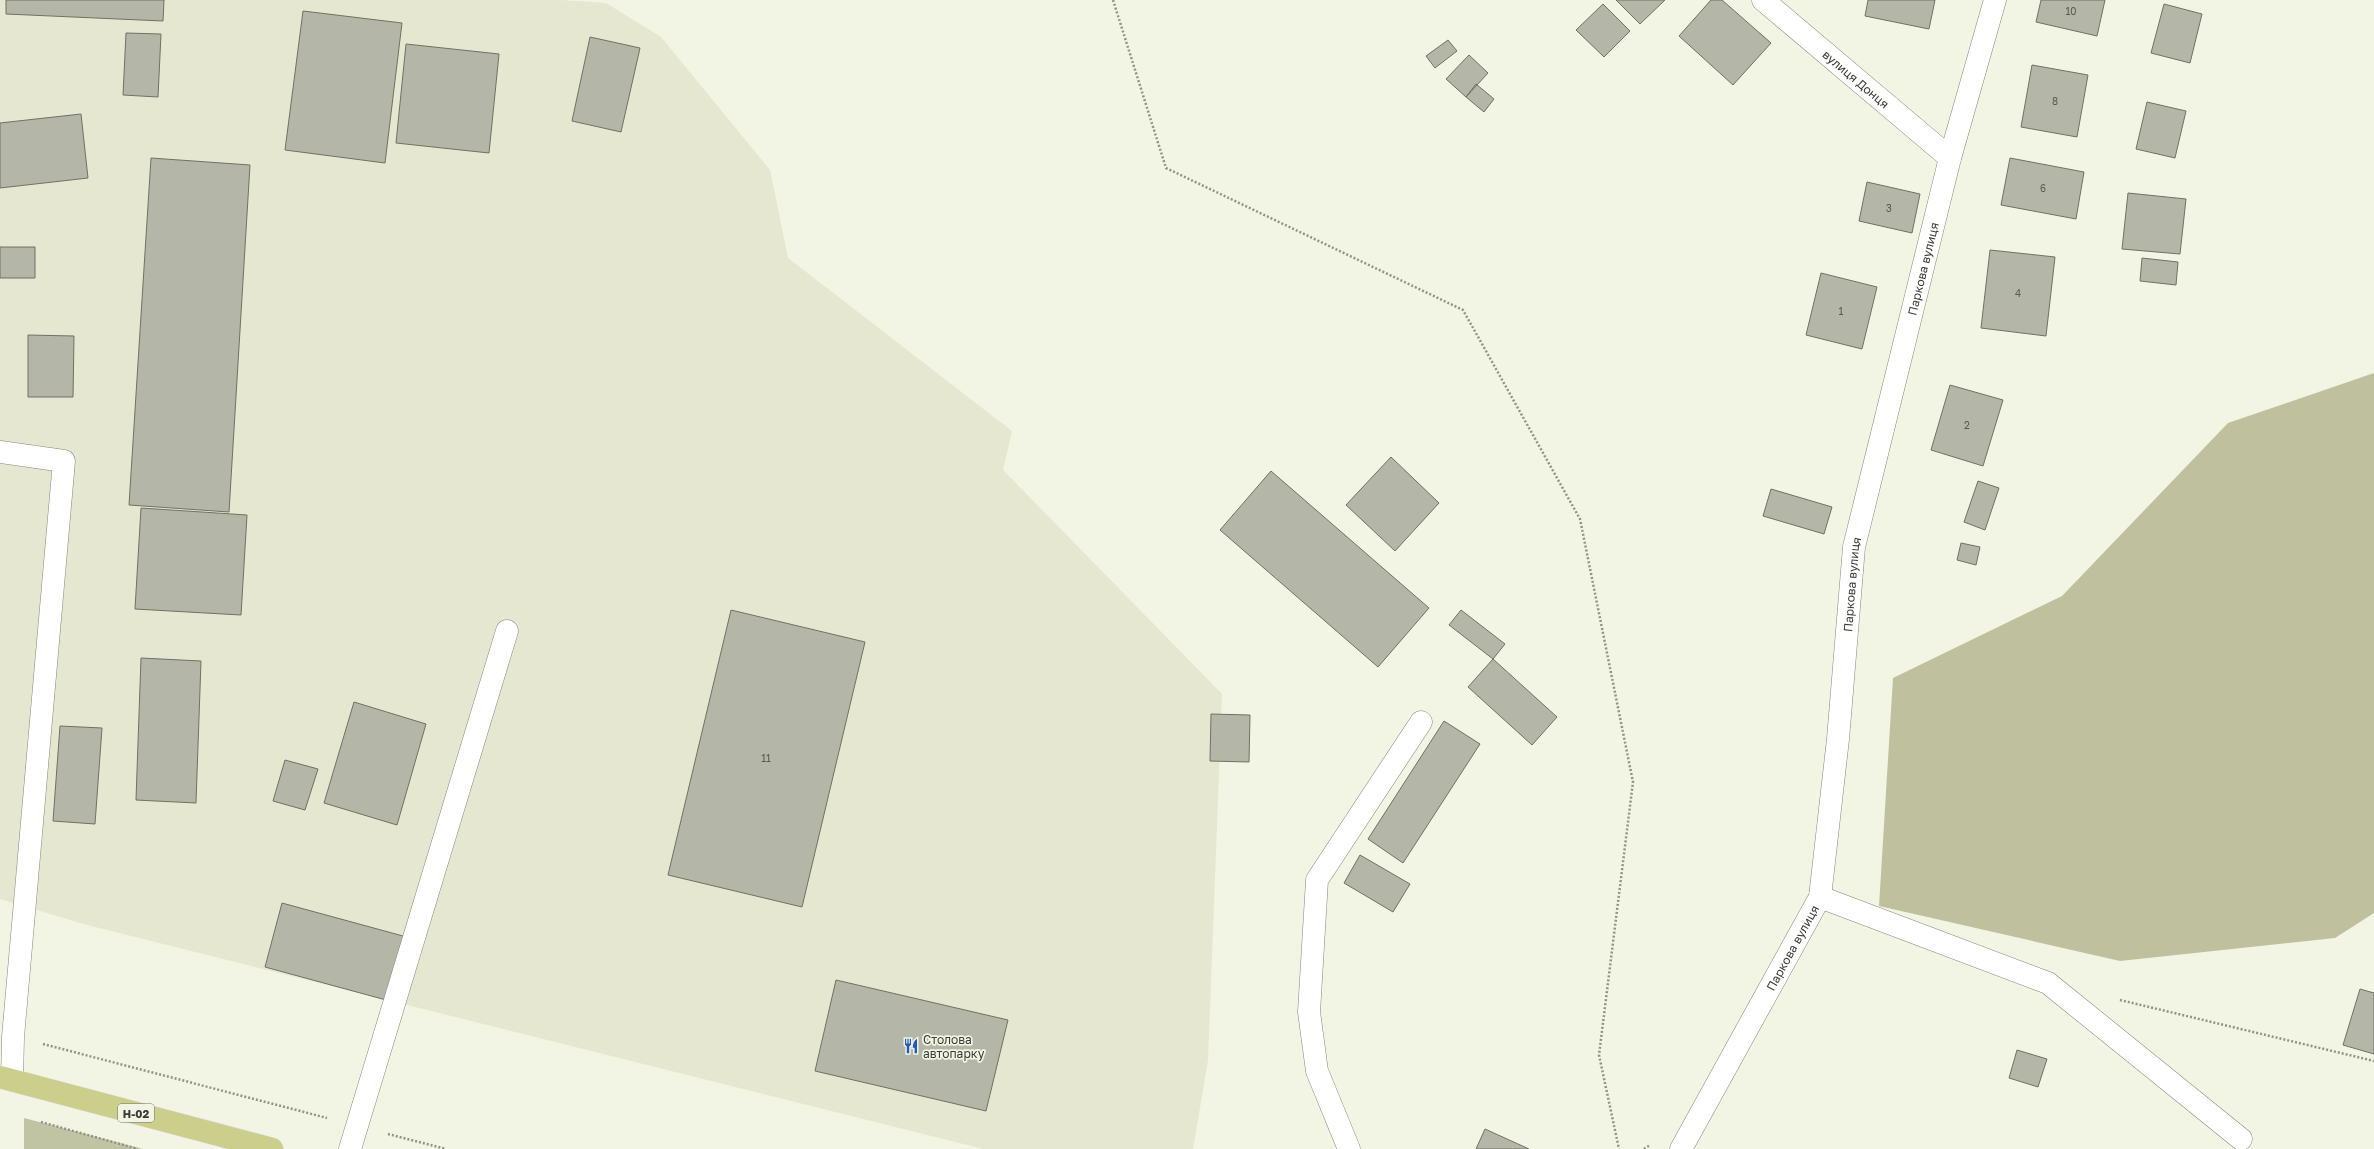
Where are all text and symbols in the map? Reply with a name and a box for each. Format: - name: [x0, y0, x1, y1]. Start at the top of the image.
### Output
- house number: 10: [2065, 5, 2077, 17]
- street label: вулиця Донця: [1820, 46, 1892, 111]
- house number: 8: [2052, 95, 2058, 107]
- house number: 6: [2040, 182, 2046, 194]
- house number: 3: [1886, 202, 1892, 214]
- street label: Паркова вулиця: [1904, 221, 1941, 317]
- house number: 4: [2015, 287, 2021, 299]
- house number: 1: [1839, 305, 1844, 317]
- house number: 2: [1964, 419, 1970, 431]
- street label: Паркова вулиця: [1839, 535, 1864, 633]
- house number: 11: [761, 752, 771, 764]
- street label: Паркова вулиця: [1762, 902, 1822, 993]
- place label: Столова автопарку: [923, 1032, 985, 1061]
- restaurant icon: Столова автопарку: [902, 1037, 920, 1055]
- road number: Н-02: [118, 1104, 154, 1122]

